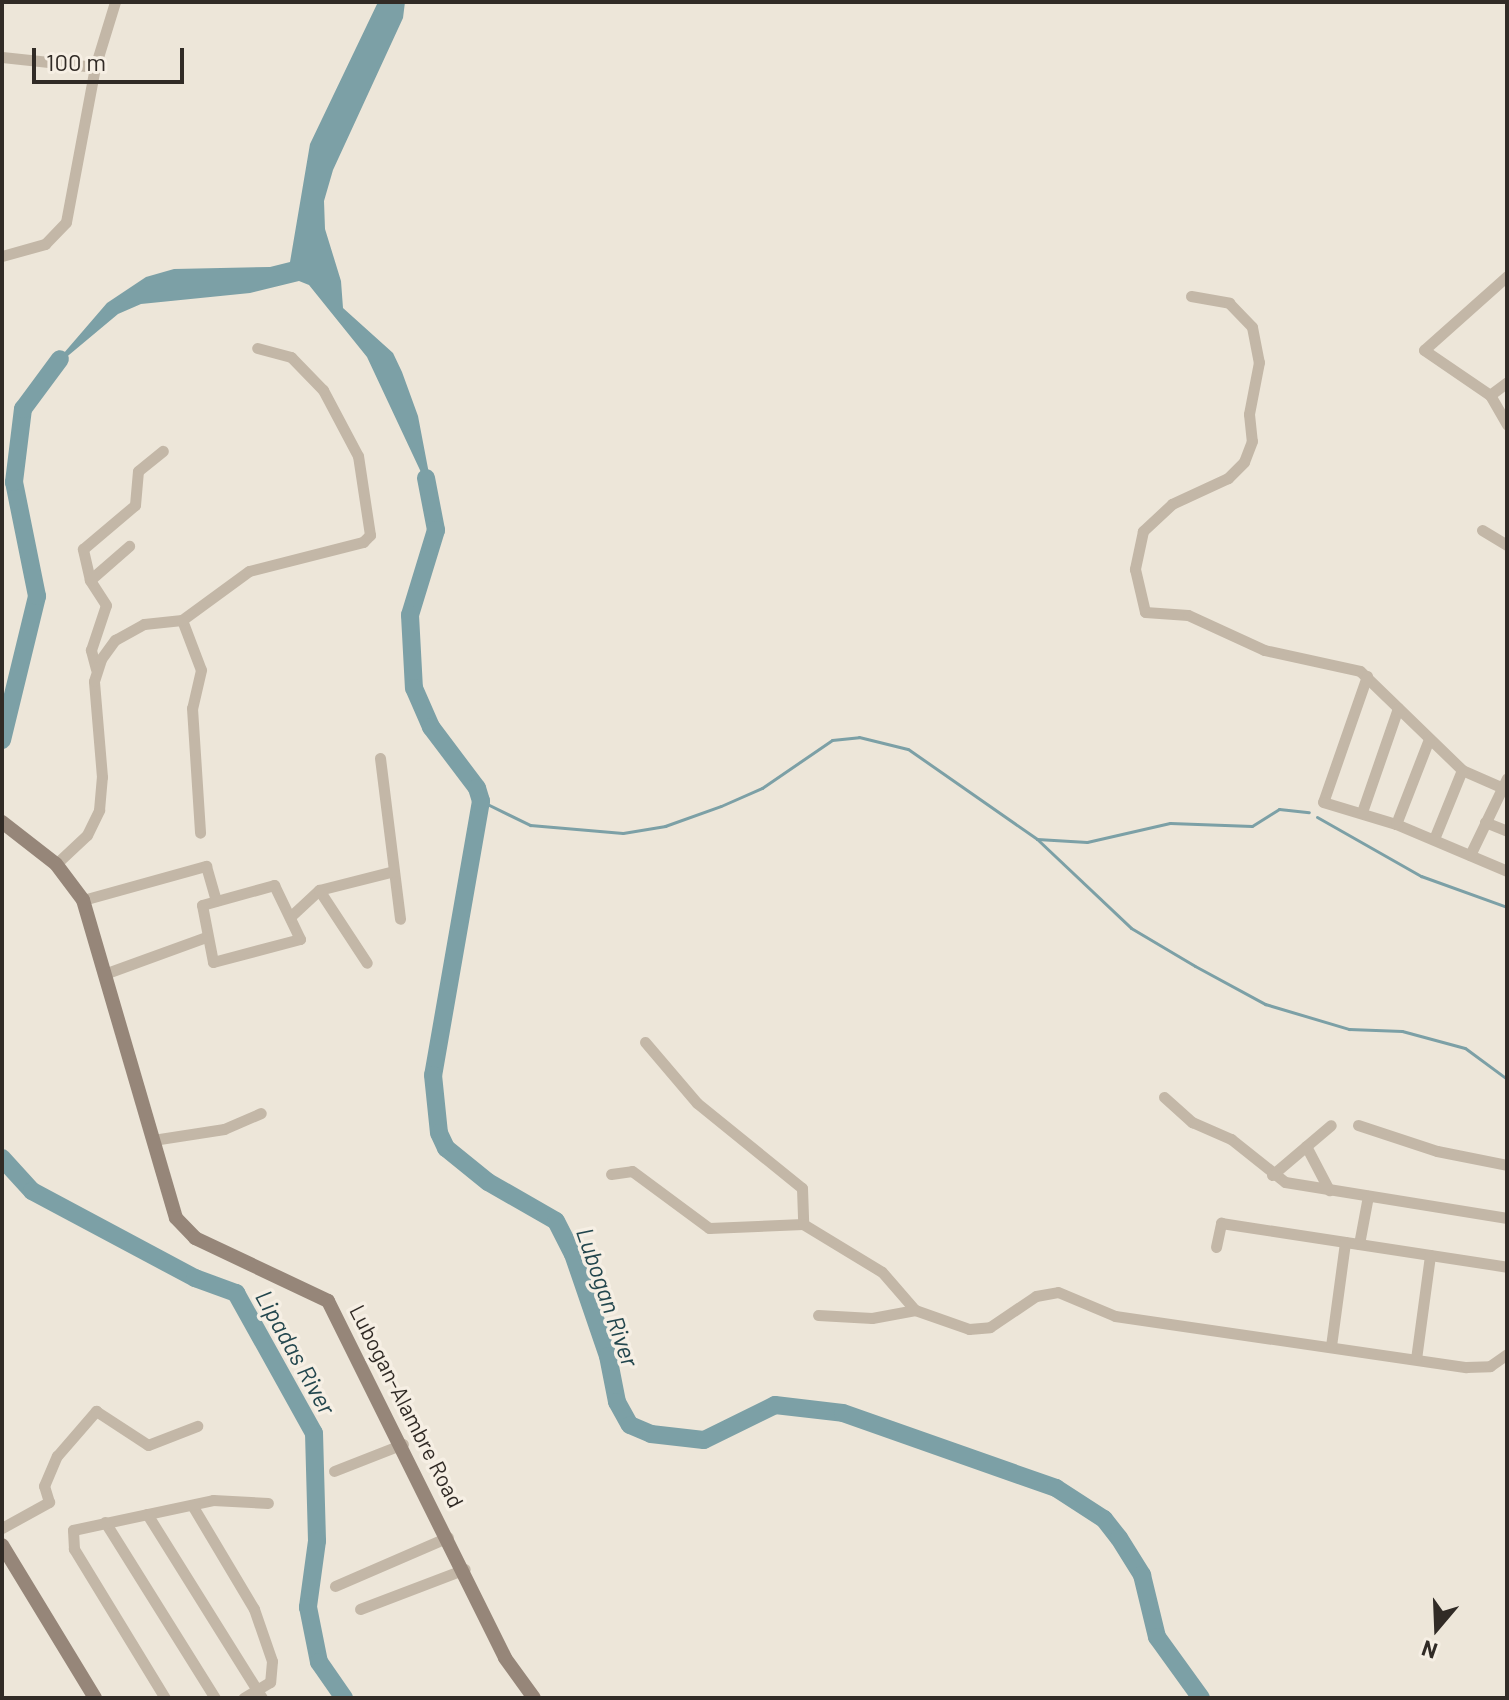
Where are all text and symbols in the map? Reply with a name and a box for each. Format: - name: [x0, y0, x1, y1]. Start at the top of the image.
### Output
- scale bar: [36, 32, 188, 82]
- text: 100 m: [46, 47, 106, 76]
- water label: Lubogan River: [571, 1224, 645, 1370]
- water label: Lipadas River: [250, 1285, 342, 1419]
- street label: Lubogan-Alambre Road: [344, 1300, 470, 1512]
- north arrow: [1397, 1588, 1477, 1668]
- text: N: [1418, 1636, 1440, 1665]

